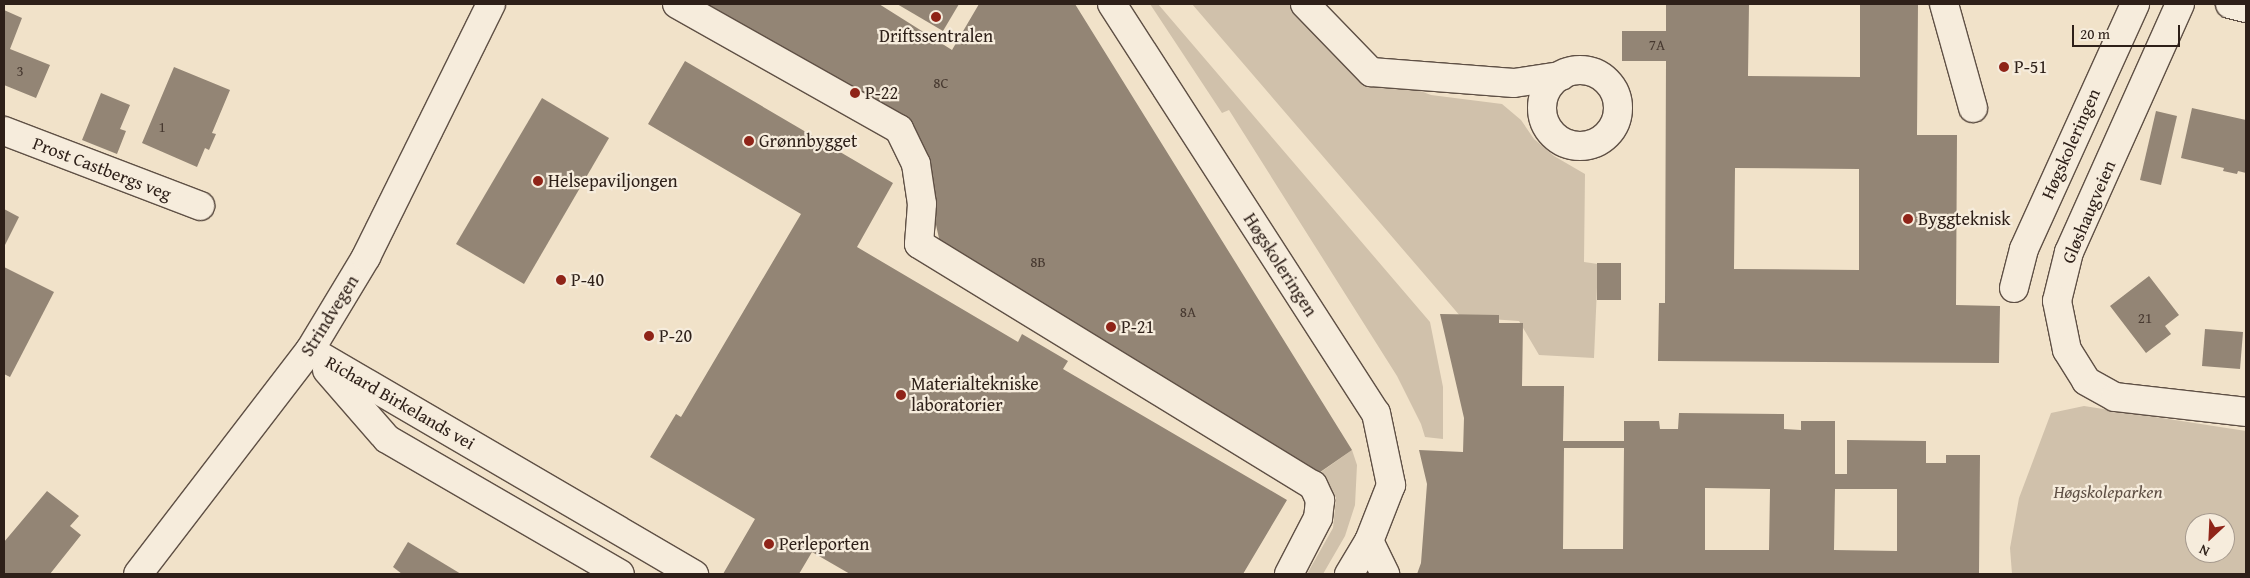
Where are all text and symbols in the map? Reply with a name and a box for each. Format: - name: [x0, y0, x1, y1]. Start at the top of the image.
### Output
- marker: Driftssentralen: [930, 11, 942, 23]
- scale bar: [2075, 15, 2182, 47]
- text: 20 m: [2080, 23, 2110, 44]
- place label: Driftssentralen: [879, 25, 993, 47]
- house number: 7A: [1649, 36, 1665, 54]
- place label: P-51: [2014, 56, 2047, 78]
- marker: P-51: [1998, 61, 2010, 73]
- house number: 3: [16, 62, 24, 80]
- house number: 8C: [933, 74, 949, 92]
- place label: P-22: [865, 82, 898, 104]
- street label: Høgskoleringen: [2037, 85, 2105, 203]
- marker: P-22: [849, 87, 861, 99]
- house number: 1: [158, 118, 166, 136]
- place label: Grønnbygget: [759, 130, 857, 152]
- street label: Prost Castbergs veg: [30, 133, 174, 205]
- marker: Grønnbygget: [743, 135, 755, 147]
- street label: Gløshaugveien: [2058, 157, 2120, 267]
- place label: Helsepaviljongen: [548, 170, 678, 192]
- marker: Helsepaviljongen: [532, 175, 544, 187]
- place label: Byggteknisk: [1918, 208, 2010, 230]
- street label: Høgskoleringen: [1239, 209, 1321, 321]
- marker: Byggteknisk: [1902, 213, 1914, 225]
- house number: 8B: [1030, 253, 1046, 271]
- place label: P-40: [571, 269, 604, 291]
- street label: Strindvegen: [297, 271, 363, 361]
- marker: P-40: [555, 274, 567, 286]
- house number: 8A: [1180, 303, 1196, 321]
- house number: 21: [2138, 309, 2152, 327]
- place label: P-21: [1121, 316, 1154, 338]
- marker: P-21: [1105, 321, 1117, 333]
- place label: P-20: [659, 325, 692, 347]
- marker: P-20: [643, 330, 655, 342]
- street label: Richard Birkelands vei: [321, 351, 479, 455]
- place label: Materialtekniske laboratorier: [911, 374, 1039, 416]
- marker: Materialtekniske laboratorier: [895, 389, 907, 401]
- park label: Høgskoleparken: [2053, 481, 2163, 503]
- north arrow: [2185, 513, 2235, 563]
- place label: Perleporten: [779, 533, 869, 555]
- marker: Perleporten: [763, 538, 775, 550]
- text: N: [2196, 540, 2213, 562]

